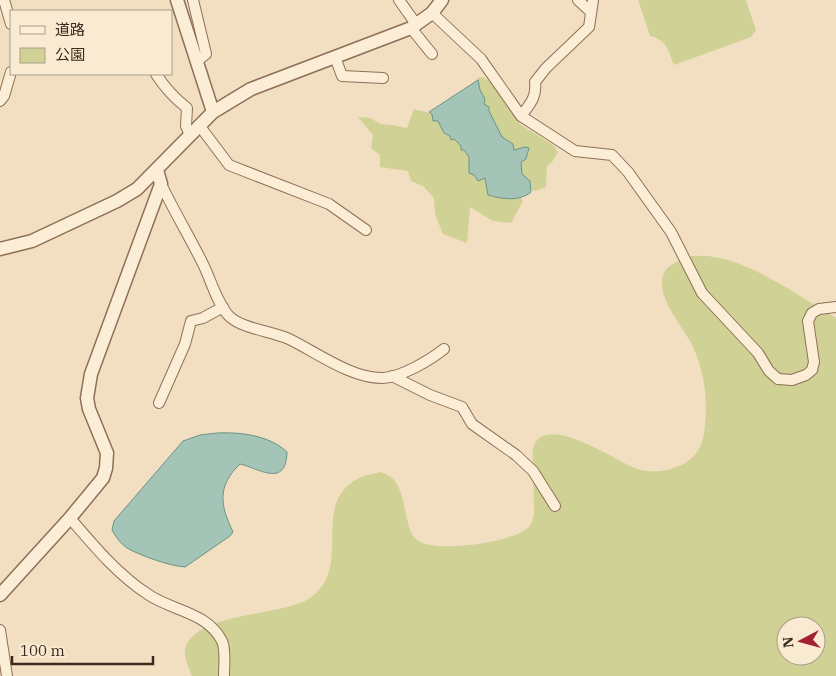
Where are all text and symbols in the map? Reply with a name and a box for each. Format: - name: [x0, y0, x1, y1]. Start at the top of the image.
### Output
- legend: [10, 10, 172, 75]
- text: 道路: [55, 20, 85, 39]
- text: 公園: [55, 45, 85, 64]
- north arrow: [776, 616, 826, 666]
- scale bar: [12, 634, 154, 666]
- text: N: [779, 636, 798, 649]
- text: 100 m: [20, 641, 65, 660]

